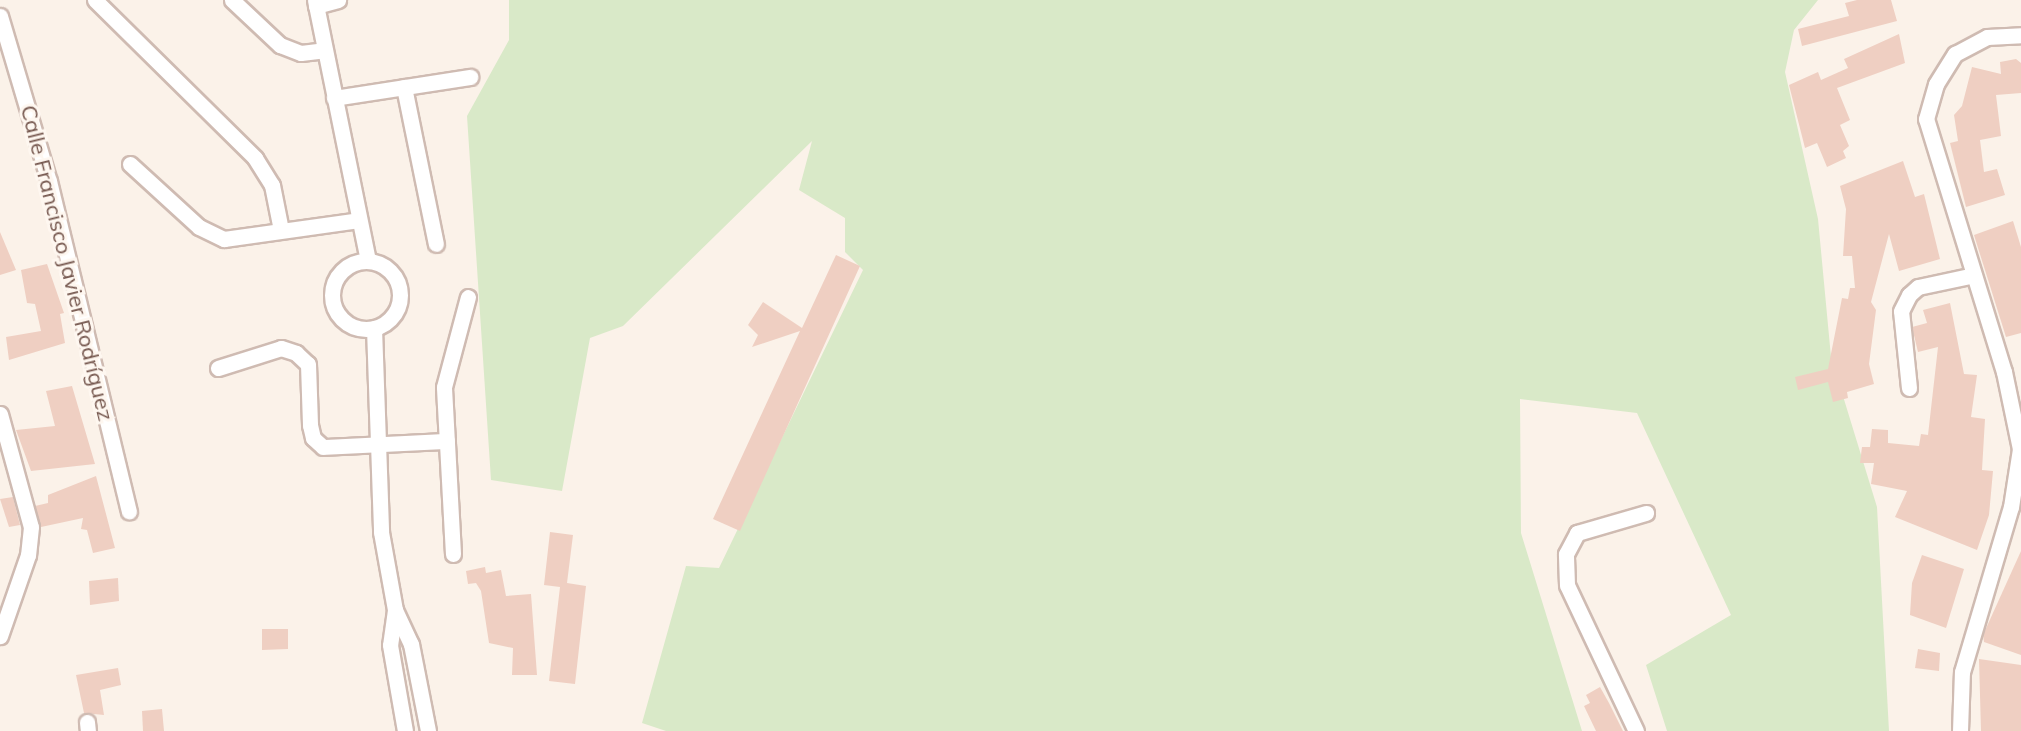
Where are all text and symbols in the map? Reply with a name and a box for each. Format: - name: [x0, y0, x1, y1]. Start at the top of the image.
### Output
- street label: Calle Francisco Javier Rodríguez: [15, 102, 119, 424]

